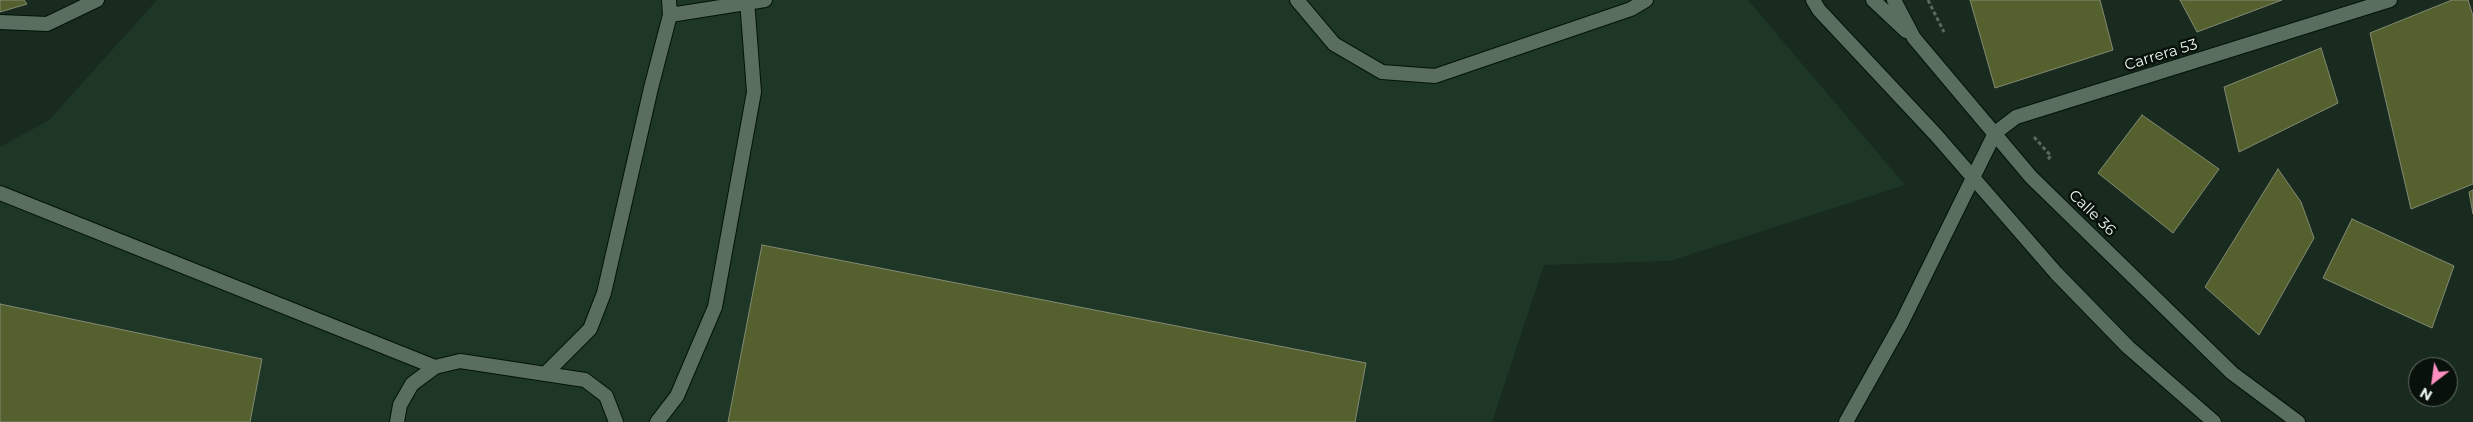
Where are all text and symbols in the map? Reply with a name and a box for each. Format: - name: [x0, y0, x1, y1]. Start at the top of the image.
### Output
- street label: Carrera 53: [2122, 35, 2200, 75]
- street label: Calle 36: [2065, 186, 2119, 240]
- north arrow: [2408, 357, 2458, 407]
- text: N: [2417, 384, 2435, 405]

